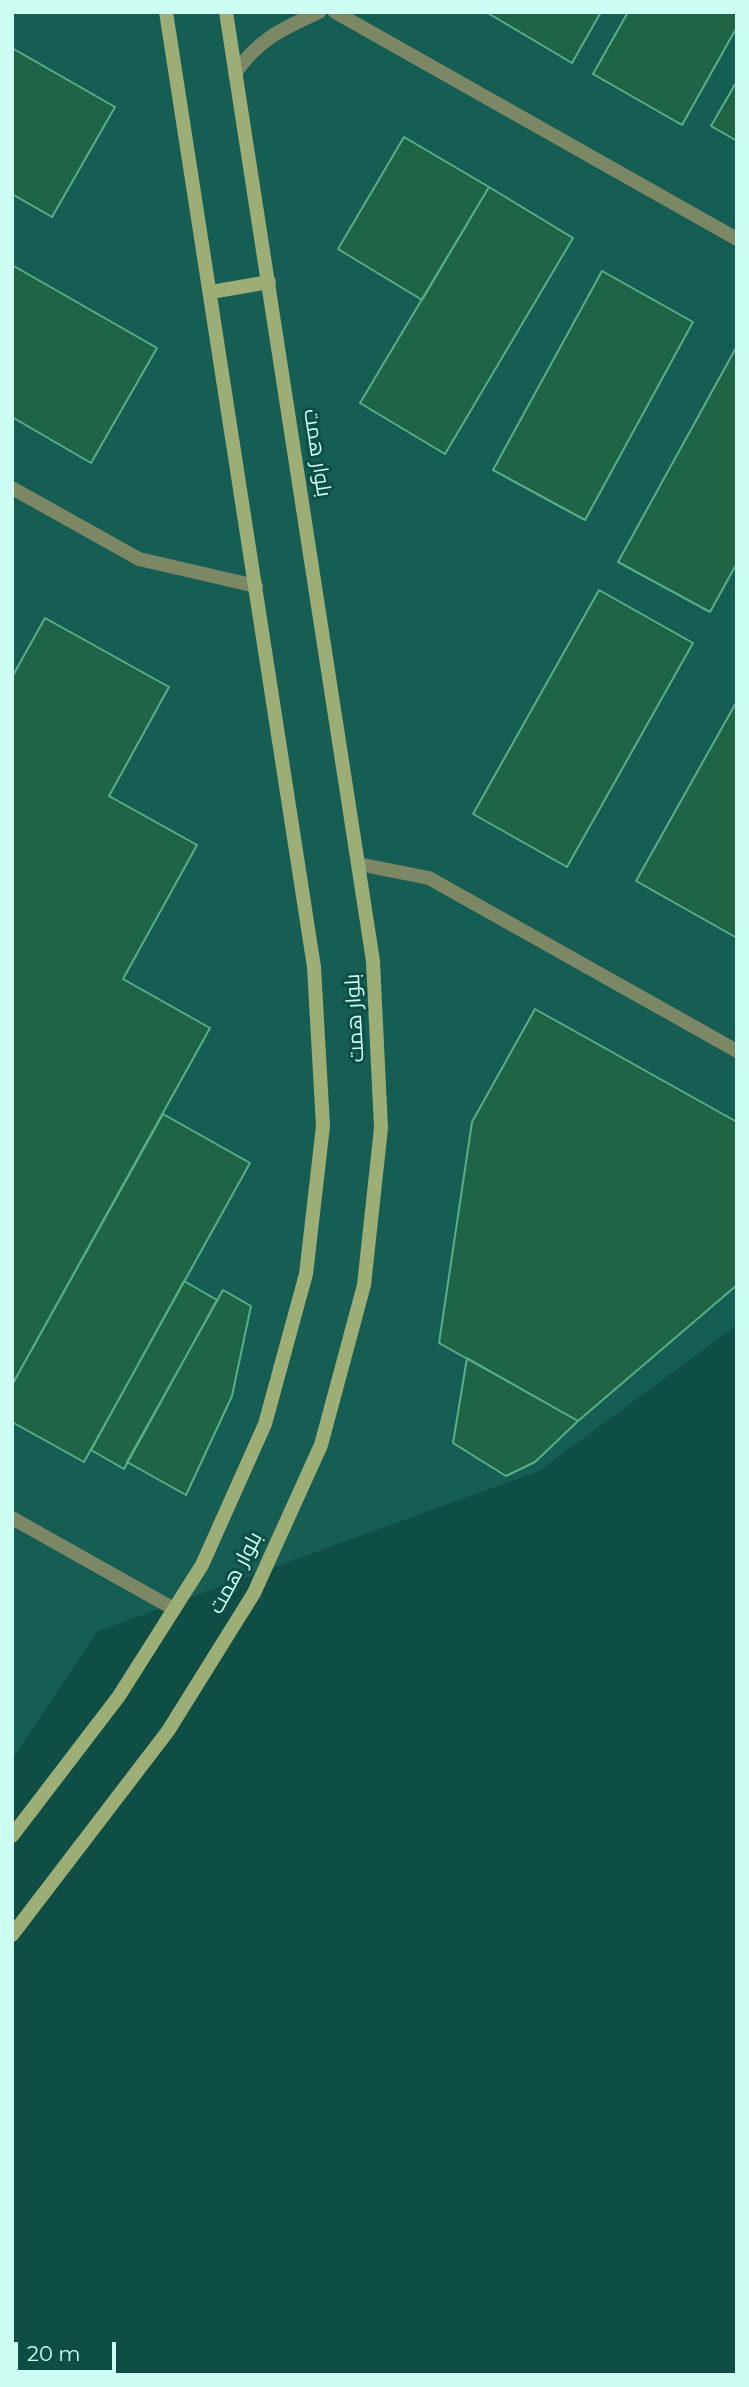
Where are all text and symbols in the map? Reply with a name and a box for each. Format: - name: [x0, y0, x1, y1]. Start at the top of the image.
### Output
- street label: بلوار همت: [298, 407, 336, 499]
- street label: بلوار همت: [340, 973, 370, 1063]
- street label: بلوار همت: [204, 1528, 268, 1618]
- scale bar: [18, 2328, 119, 2372]
- text: 20 m: [27, 2341, 81, 2366]

